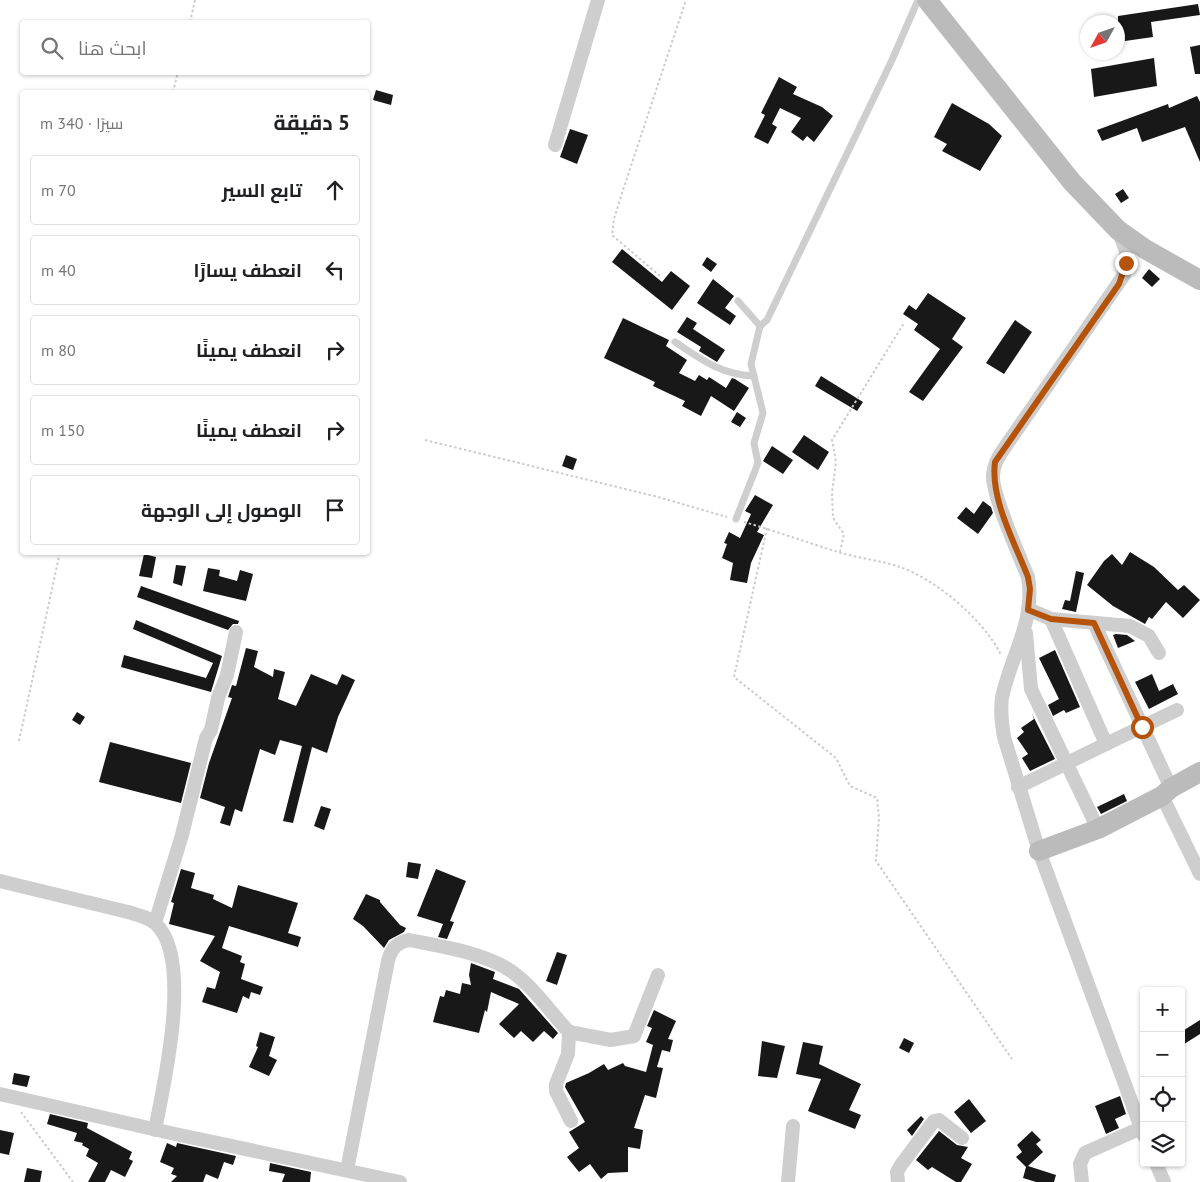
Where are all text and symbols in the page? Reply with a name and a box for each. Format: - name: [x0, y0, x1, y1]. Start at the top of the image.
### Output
- north arrow: [1080, 15, 1125, 60]
- search box: [20, 20, 370, 75]
- icon: search: [38, 34, 66, 62]
- text: ابحث هنا: [78, 36, 147, 60]
- text: 5 دقيقة: [273, 109, 350, 136]
- text: سيرًا · 340 m: [40, 113, 123, 133]
- icon: ahead: [321, 176, 349, 204]
- text: تابع السير: [222, 178, 302, 202]
- text: 70 m: [41, 180, 76, 200]
- route end: [1115, 252, 1138, 275]
- icon: left: [321, 256, 349, 284]
- text: انعطف يسارًا: [194, 258, 302, 282]
- text: 40 m: [41, 260, 76, 280]
- icon: right: [321, 336, 349, 364]
- text: انعطف يمينًا: [196, 338, 302, 362]
- text: 80 m: [41, 340, 76, 360]
- icon: right: [321, 416, 349, 444]
- text: انعطف يمينًا: [196, 418, 302, 442]
- text: 150 m: [41, 420, 84, 440]
- icon: arrive: [321, 496, 349, 524]
- text: الوصول إلى الوجهة: [141, 498, 302, 522]
- route start: [1131, 716, 1154, 739]
- map controls: [1140, 987, 1185, 1167]
- button: +: [1140, 987, 1185, 1032]
- button: −: [1140, 1032, 1185, 1077]
- button: locate: [1140, 1077, 1185, 1122]
- button: layers: [1140, 1122, 1185, 1167]

